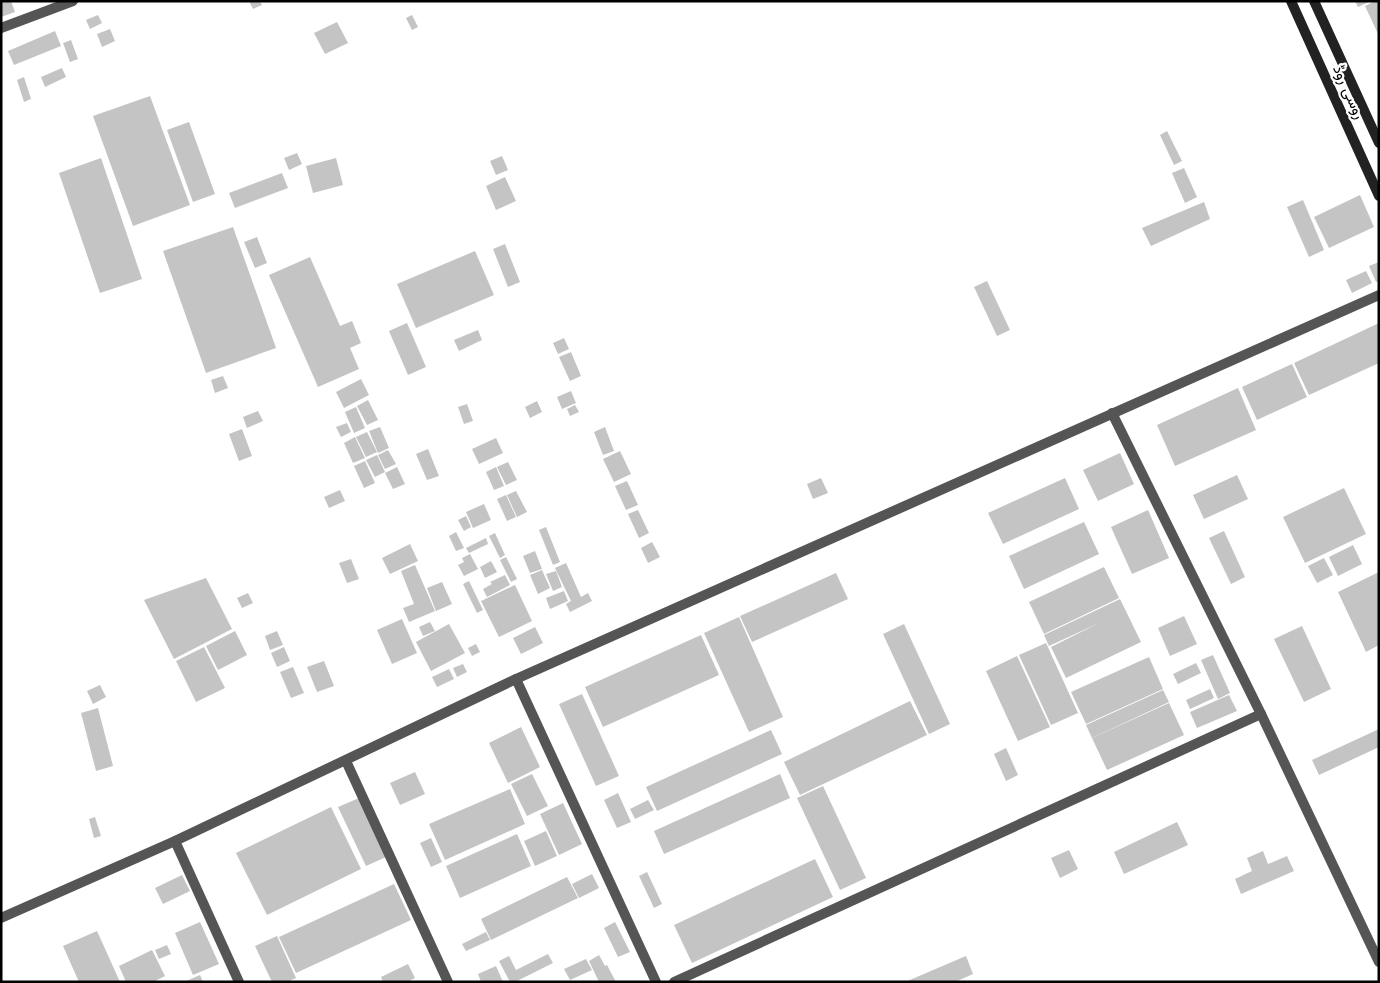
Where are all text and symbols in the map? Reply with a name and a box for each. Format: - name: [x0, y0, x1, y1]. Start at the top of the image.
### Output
- street label: روسی روڈ: [1328, 62, 1369, 122]

